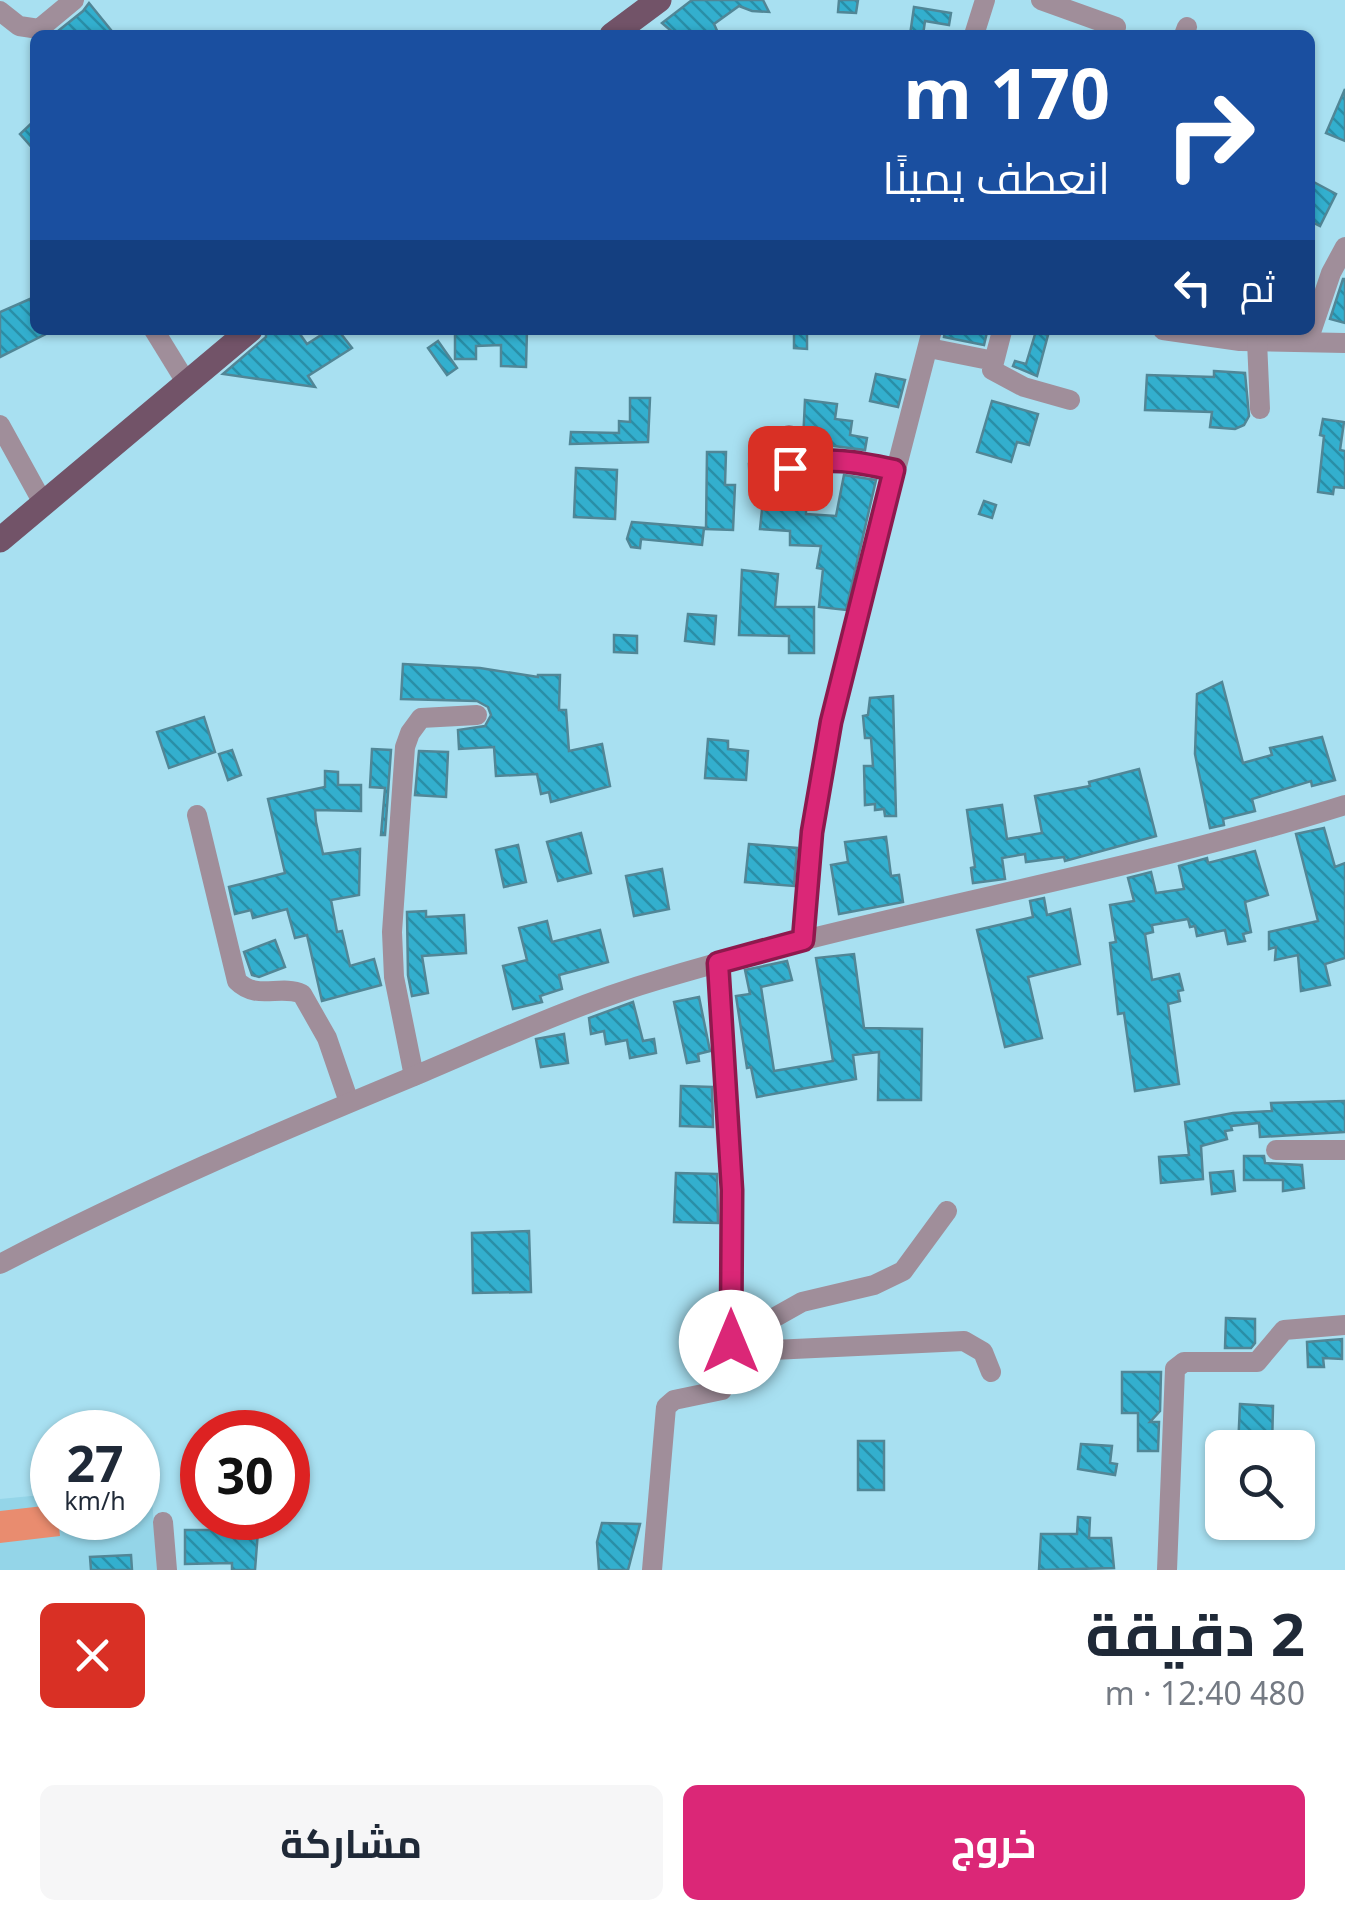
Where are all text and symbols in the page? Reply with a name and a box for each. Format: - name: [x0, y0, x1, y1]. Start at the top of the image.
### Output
- text: 170 m: [903, 44, 1110, 140]
- icon: right: [1145, 70, 1275, 200]
- text: انعطف يمينًا: [882, 146, 1110, 207]
- icon: left: [1165, 260, 1220, 315]
- text: ثم: [1240, 261, 1275, 313]
- pin: [748, 426, 833, 511]
- icon: arrive: [763, 441, 818, 496]
- position arrow: [679, 1290, 783, 1394]
- speed limit sign: 30: [180, 1410, 310, 1540]
- text: 27: [66, 1429, 124, 1497]
- map controls: [1205, 1430, 1315, 1540]
- button: search: [1205, 1430, 1315, 1540]
- text: km/h: [64, 1483, 126, 1517]
- text: 2 دقيقة: [1085, 1592, 1305, 1674]
- button: close: [40, 1603, 145, 1708]
- text: 480 m · 12:40: [1105, 1671, 1305, 1714]
- button: مشاركة: [40, 1785, 663, 1900]
- button: خروج: [683, 1785, 1305, 1900]

